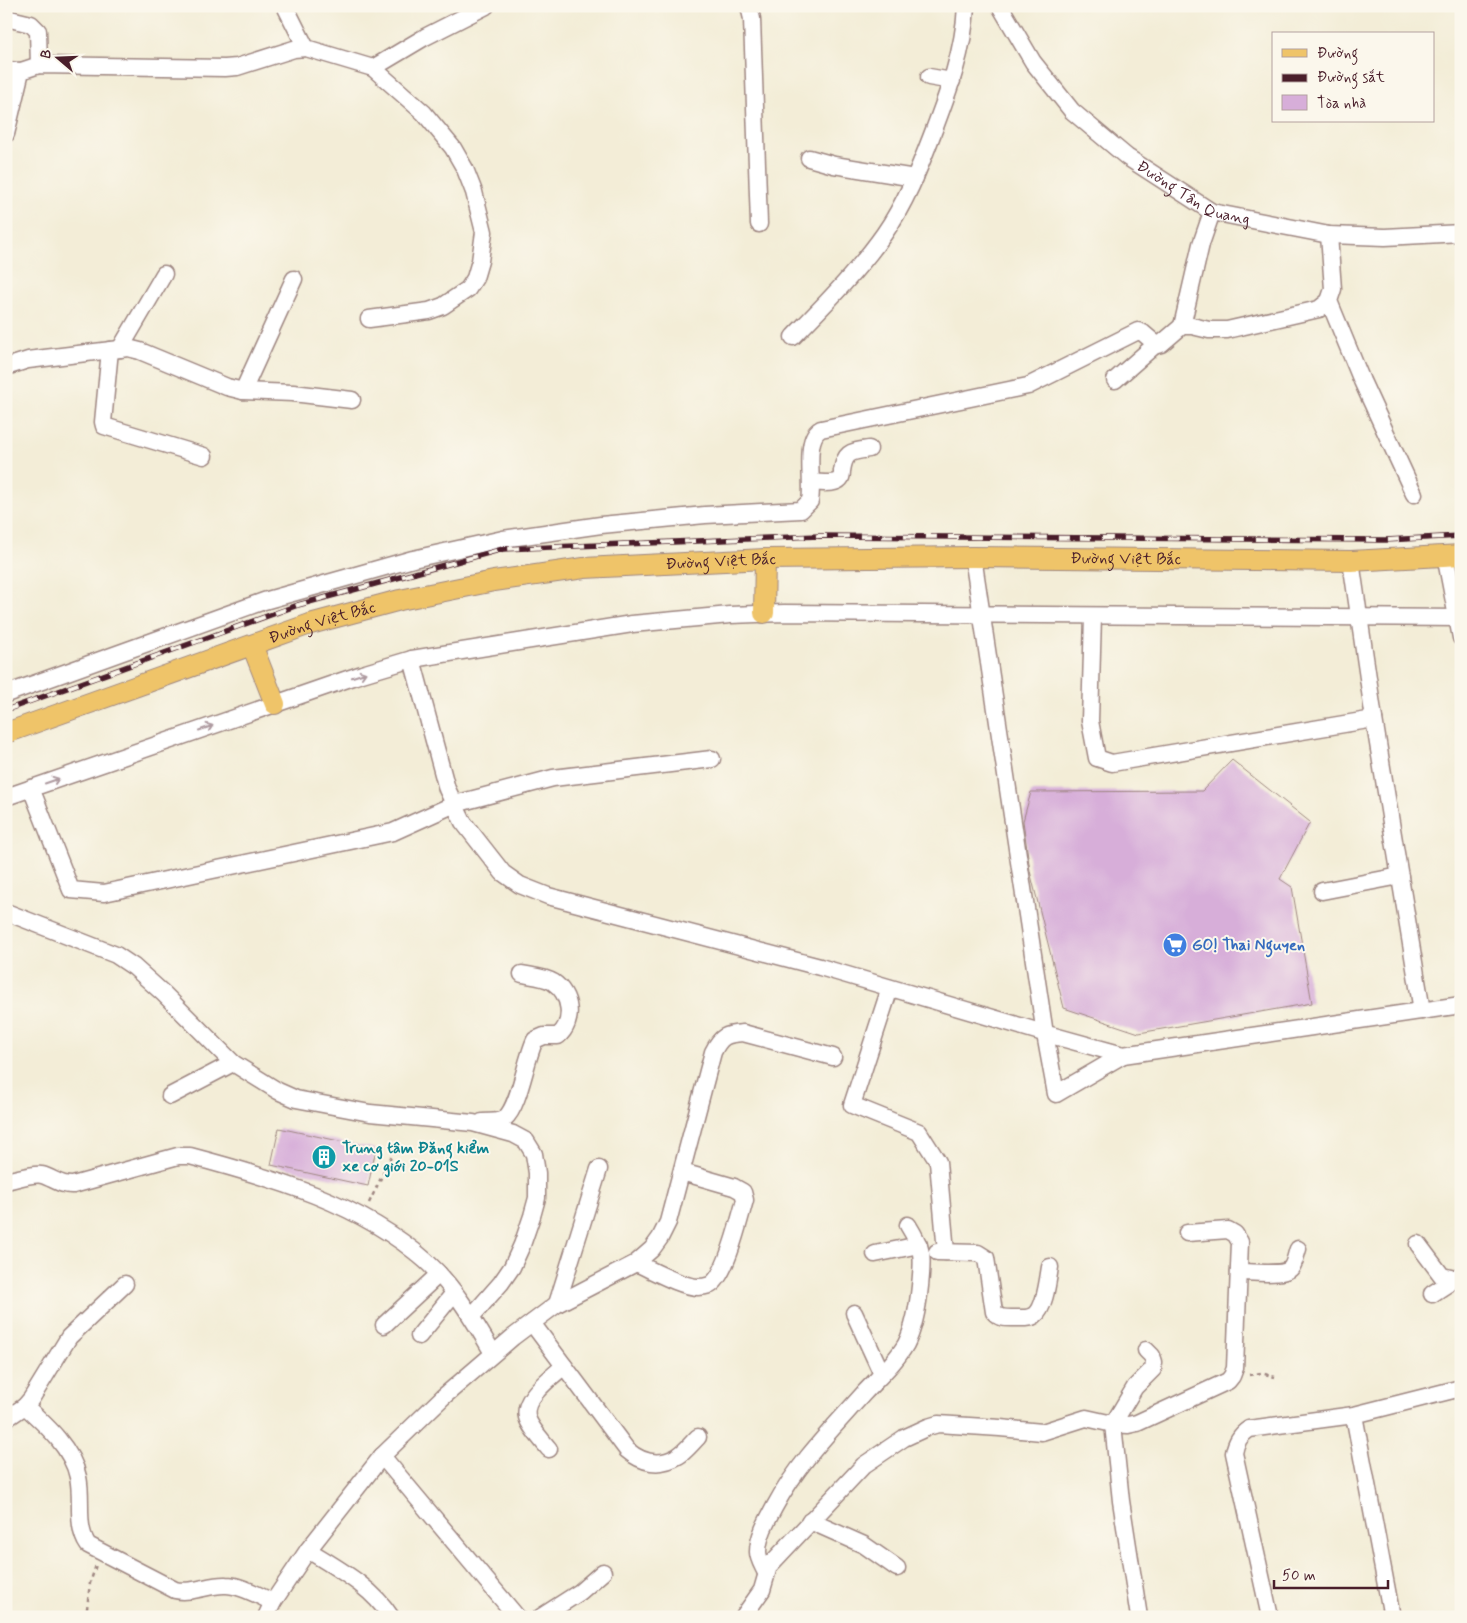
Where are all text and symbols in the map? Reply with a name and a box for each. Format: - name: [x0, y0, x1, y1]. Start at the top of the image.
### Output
- north arrow: [32, 32, 82, 82]
- legend: [1272, 32, 1434, 122]
- text: Đường: [1317, 44, 1358, 65]
- text: B: [37, 47, 57, 61]
- text: Đường sắt: [1317, 68, 1385, 89]
- text: Tòa nhà: [1317, 94, 1366, 114]
- street label: Đường Tân Quang: [1133, 156, 1252, 230]
- street label: Đường Việt Bắc: [665, 548, 777, 574]
- street label: Đường Việt Bắc: [1071, 548, 1182, 570]
- street label: Đường Việt Bắc: [266, 596, 378, 648]
- one-way arrow: [351, 670, 367, 679]
- one-way arrow: [198, 723, 213, 732]
- one-way arrow: [44, 776, 59, 785]
- supermarket icon: GO! Thai Nguyen: [1162, 932, 1188, 958]
- place label: GO! Thai Nguyen: [1192, 935, 1305, 958]
- place label: Trung tâm Đăng kiểm xe cơ giới 20-01S: [342, 1138, 489, 1178]
- building icon: Trung tâm Đăng kiểm xe cơ giới 20-01S: [311, 1144, 337, 1170]
- scale bar: [1274, 1558, 1388, 1590]
- text: 50 m: [1282, 1566, 1316, 1586]

